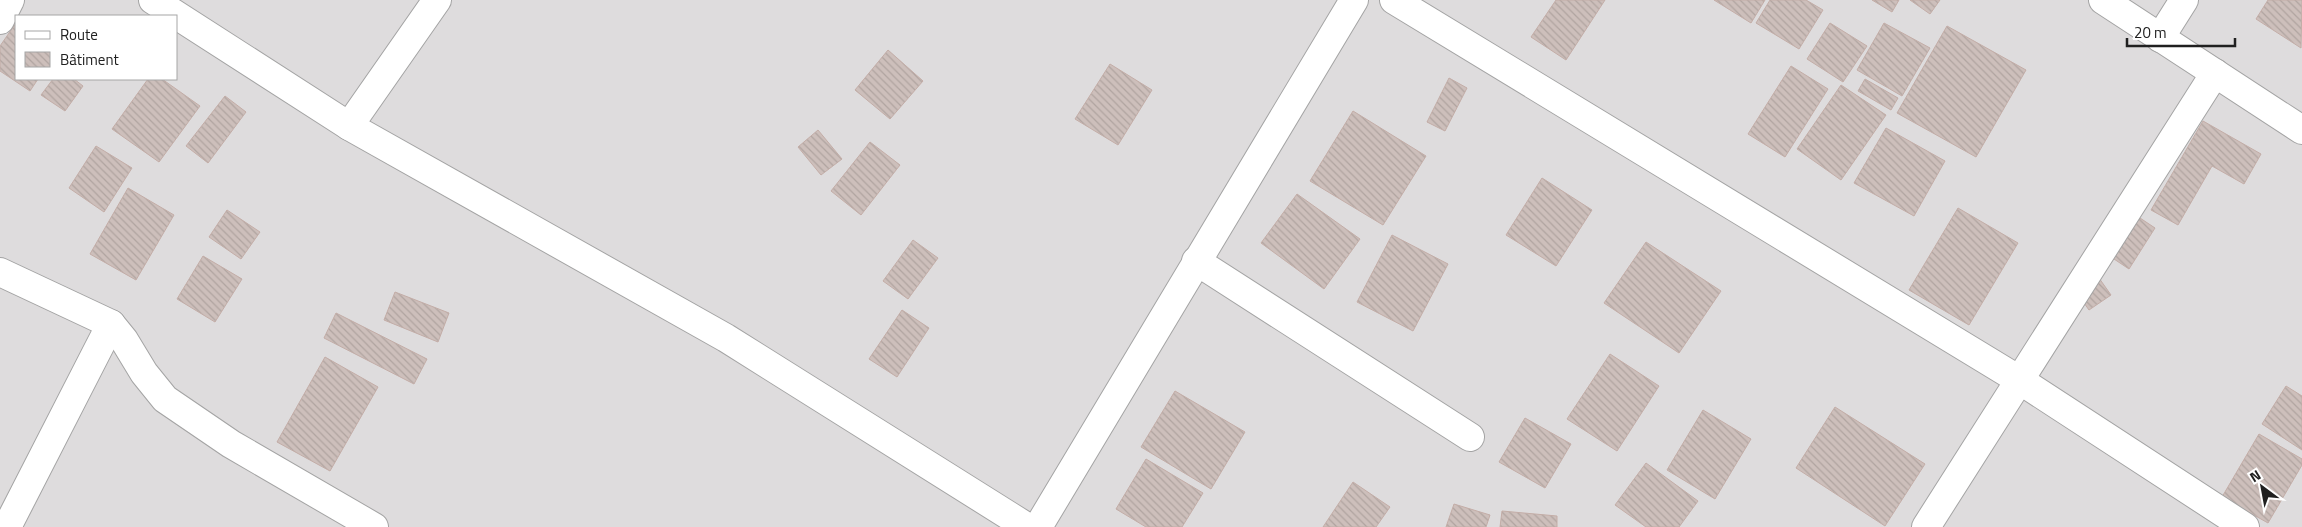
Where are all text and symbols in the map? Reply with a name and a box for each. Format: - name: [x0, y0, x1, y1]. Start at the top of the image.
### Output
- legend: [15, 15, 178, 80]
- scale bar: [2127, 15, 2234, 47]
- text: 20 m: [2134, 21, 2167, 44]
- text: Route: [60, 23, 98, 46]
- text: Bâtiment: [60, 48, 119, 71]
- north arrow: [2237, 462, 2287, 512]
- text: N: [2245, 464, 2265, 487]

